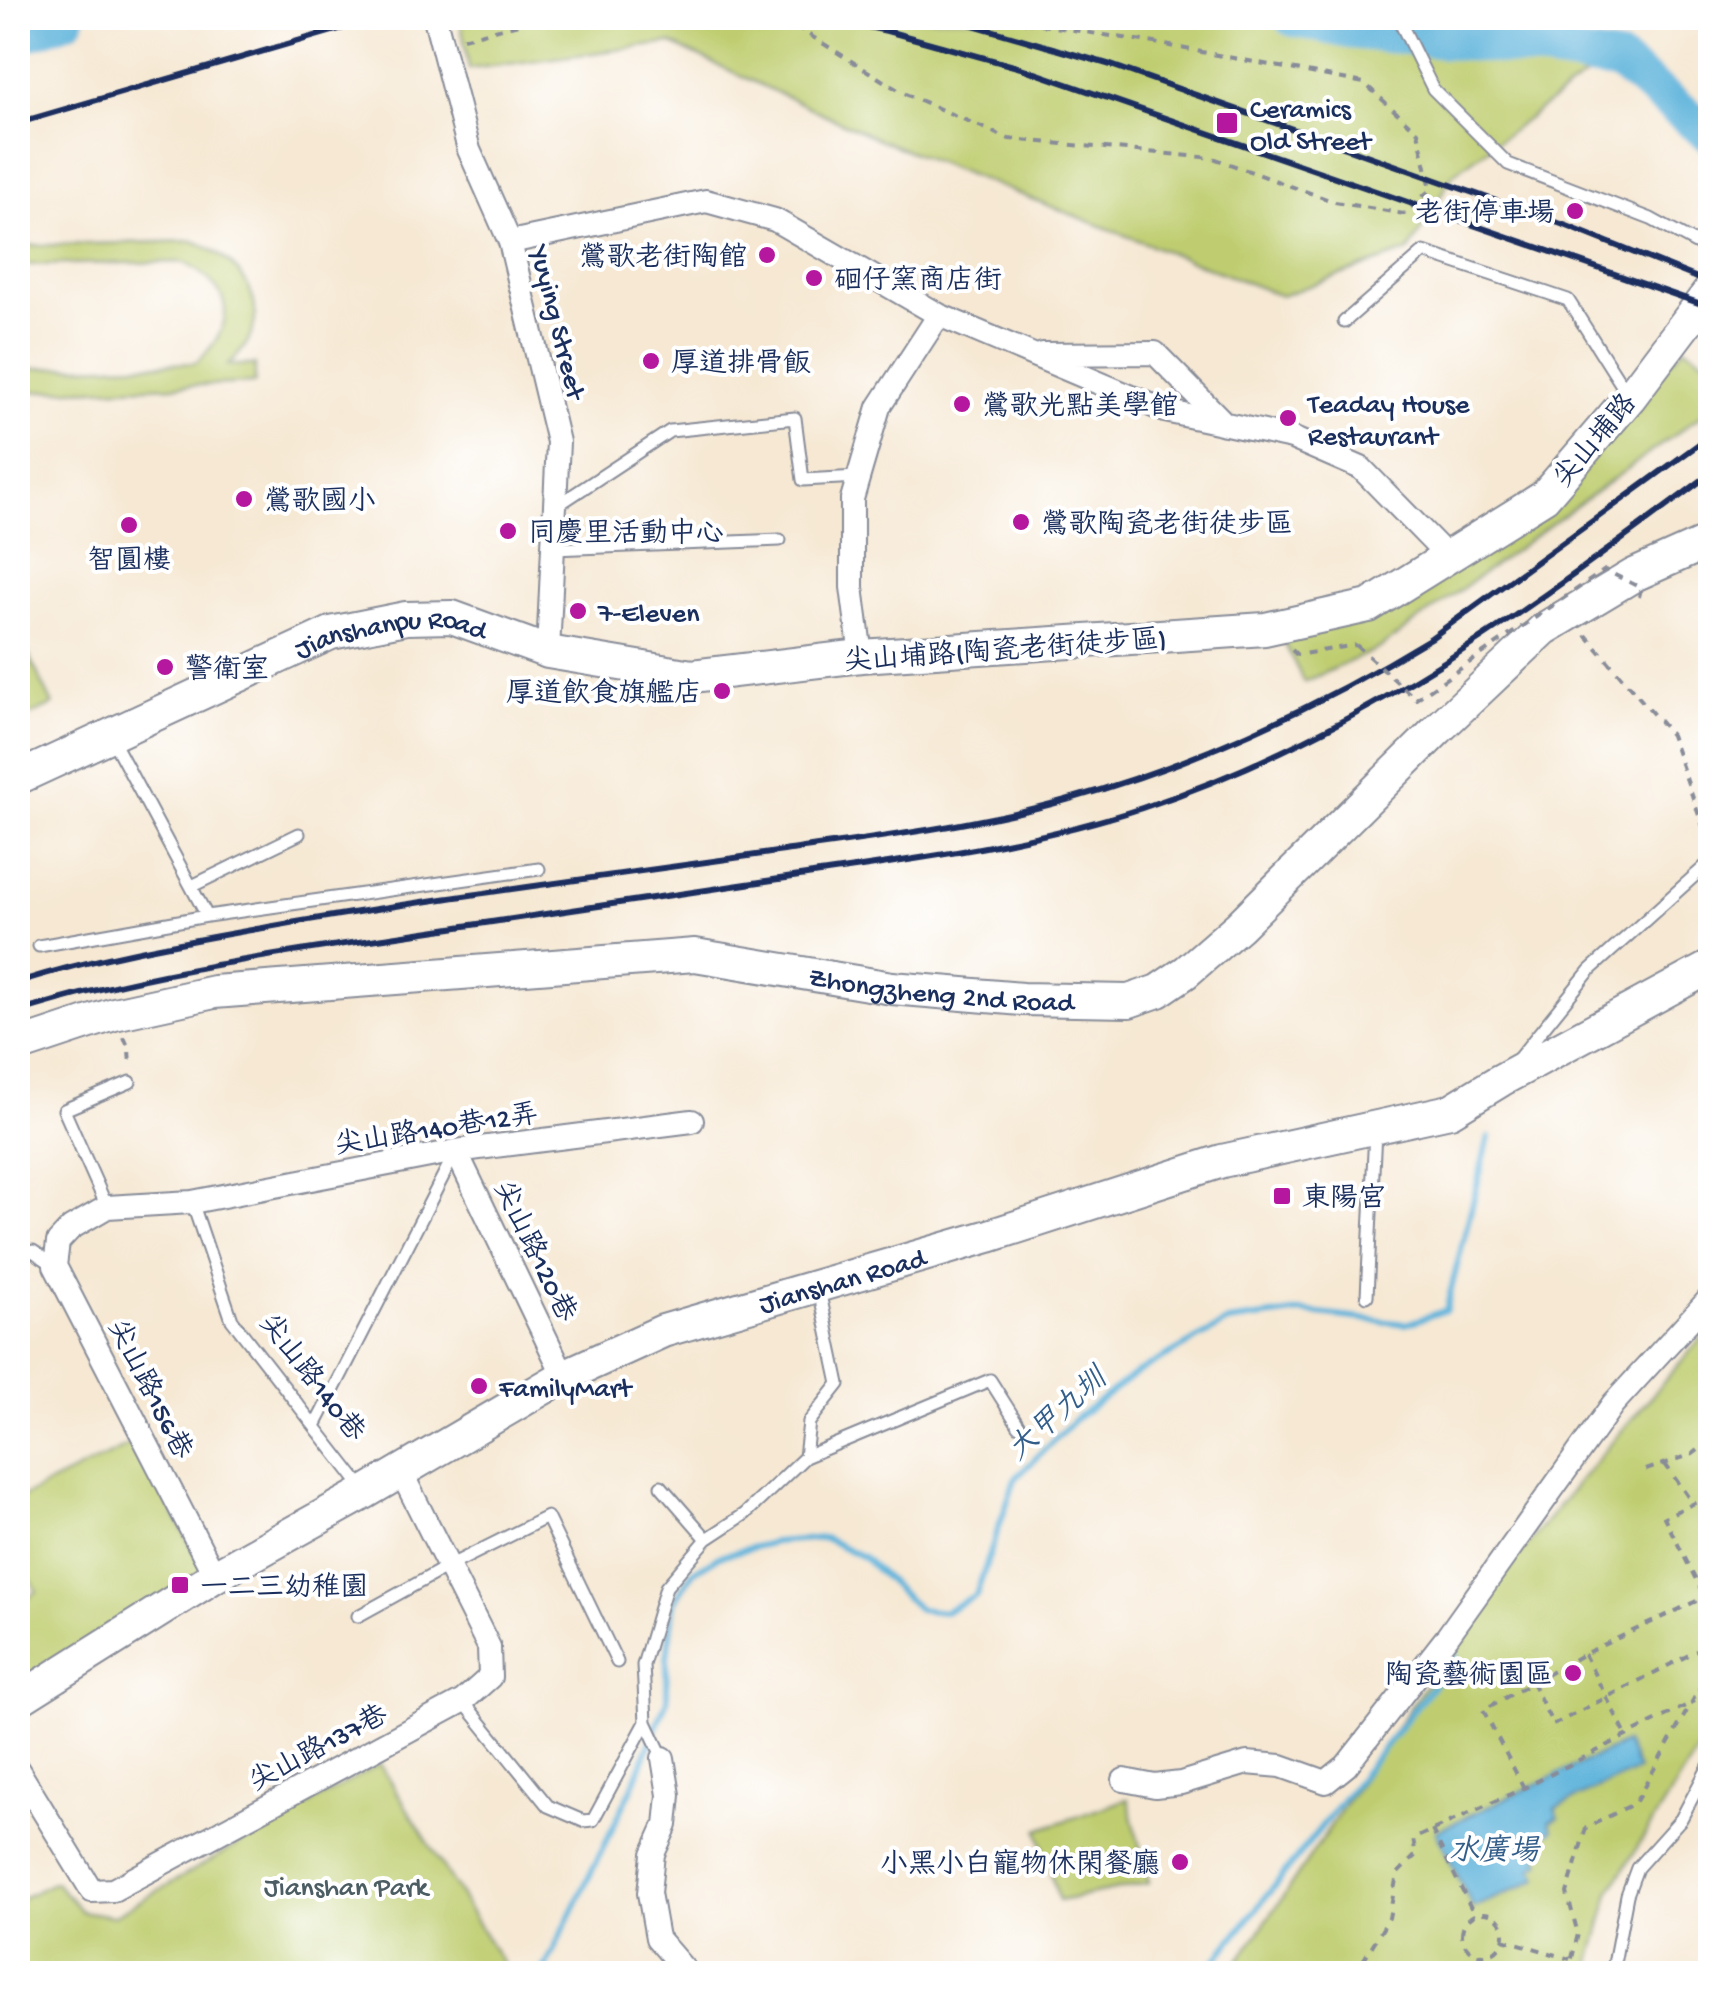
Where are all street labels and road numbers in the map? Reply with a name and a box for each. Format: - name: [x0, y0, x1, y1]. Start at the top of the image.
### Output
- street label: Yuying Street: [520, 240, 591, 405]
- street label: 尖山埔路: [1546, 387, 1645, 495]
- street label: Jianshanpu Road: [290, 605, 493, 669]
- street label: 尖山埔路(陶瓷老街徒步區): [842, 623, 1168, 680]
- street label: Zhongzheng 2nd Road: [806, 962, 1077, 1021]
- street label: 尖山路140巷12弄: [332, 1097, 541, 1164]
- street label: 尖山路120巷: [485, 1175, 584, 1329]
- street label: Jianshan Road: [756, 1243, 933, 1323]
- street label: 尖山路140巷: [251, 1307, 373, 1450]
- street label: 尖山路156巷: [99, 1314, 199, 1466]
- street label: 尖山路137巷: [243, 1697, 395, 1800]

